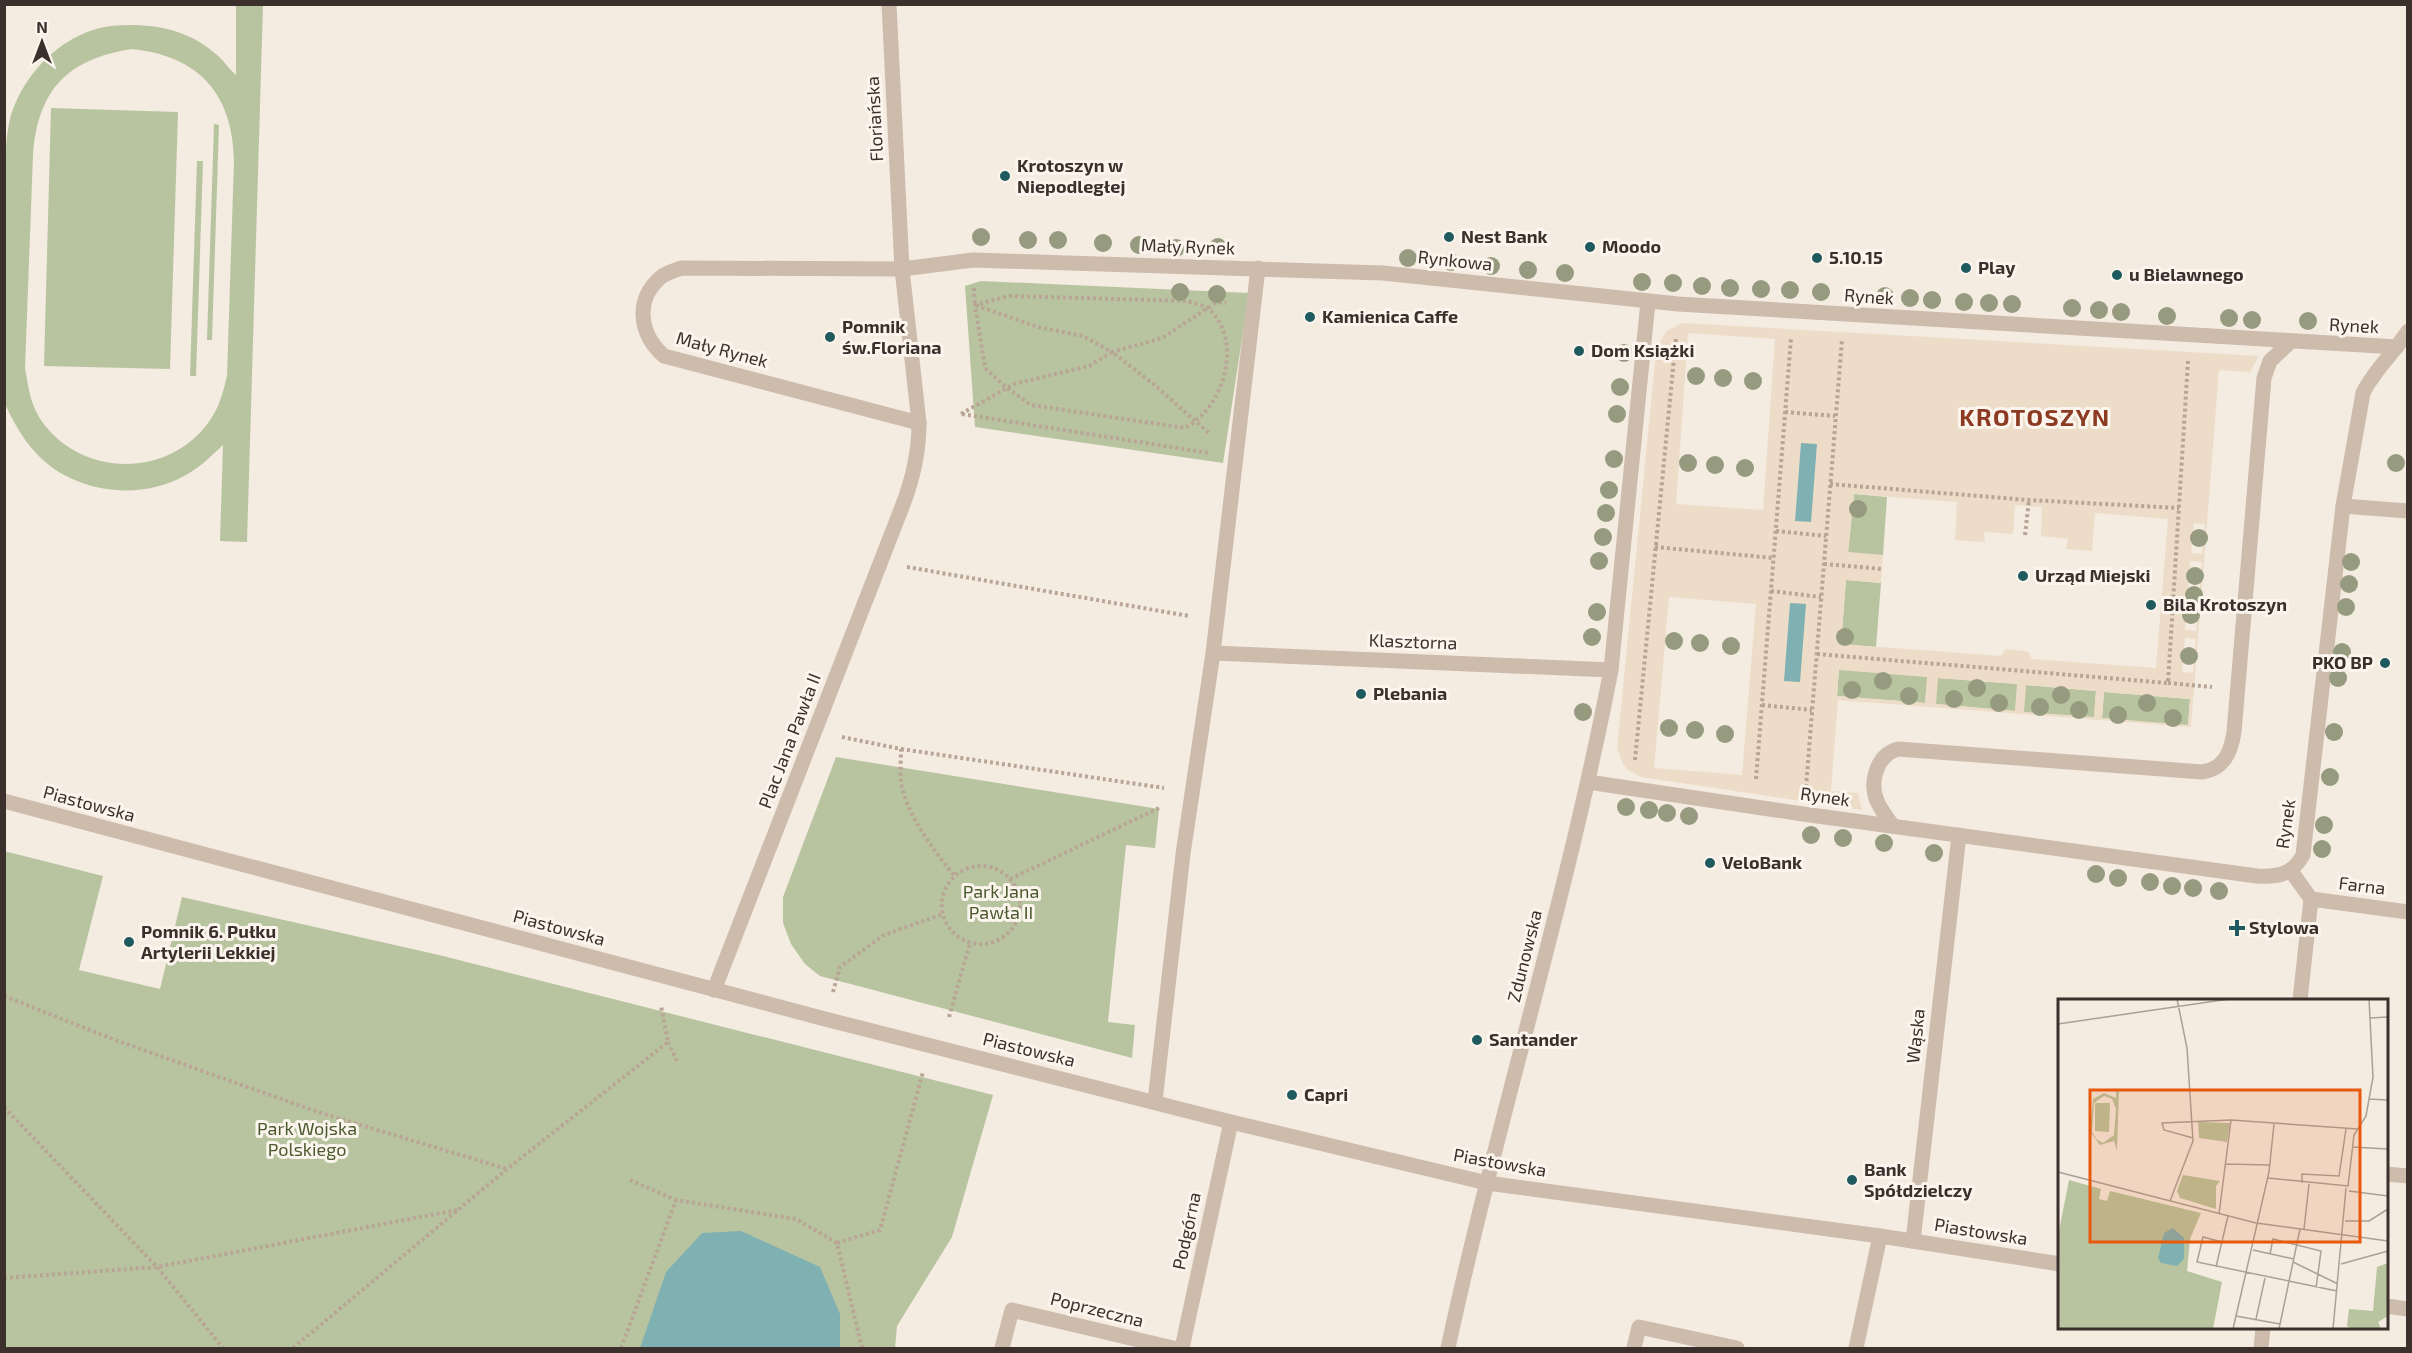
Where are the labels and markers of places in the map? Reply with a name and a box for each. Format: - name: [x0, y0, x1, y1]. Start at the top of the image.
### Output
- place label: Krotoszyn w Niepodległej: [1017, 154, 1125, 197]
- marker: Krotoszyn w Niepodległej: [998, 169, 1012, 183]
- place label: Nest Bank: [1461, 225, 1548, 247]
- marker: Nest Bank: [1442, 230, 1456, 244]
- place label: Moodo: [1602, 235, 1661, 257]
- marker: Moodo: [1583, 240, 1597, 254]
- place label: 5.10.15: [1829, 246, 1883, 268]
- marker: 5.10.15: [1810, 251, 1824, 265]
- place label: Play: [1978, 256, 2016, 278]
- marker: Play: [1959, 261, 1973, 275]
- place label: u Bielawnego: [2129, 263, 2244, 285]
- marker: u Bielawnego: [2110, 268, 2124, 282]
- place label: Kamienica Caffe: [1322, 305, 1458, 327]
- marker: Kamienica Caffe: [1303, 310, 1317, 324]
- place label: Pomnik św.Floriana: [842, 315, 941, 358]
- marker: Pomnik św.Floriana: [823, 330, 837, 344]
- place label: Dom Książki: [1591, 339, 1694, 361]
- marker: Dom Książki: [1572, 344, 1586, 358]
- place label: Urząd Miejski: [2035, 564, 2151, 586]
- marker: Urząd Miejski: [2016, 569, 2030, 583]
- place label: Bila Krotoszyn: [2163, 593, 2287, 615]
- marker: Bila Krotoszyn: [2144, 598, 2158, 612]
- place label: PKO BP: [2312, 651, 2373, 673]
- marker: PKO BP: [2378, 656, 2392, 670]
- place label: Plebania: [1373, 682, 1447, 704]
- marker: Plebania: [1354, 687, 1368, 701]
- place label: VeloBank: [1722, 851, 1802, 873]
- marker: VeloBank: [1703, 856, 1717, 870]
- place label: Stylowa: [2249, 916, 2319, 938]
- place label: Pomnik 6. Pułku Artylerii Lekkiej: [141, 920, 276, 963]
- marker: Stylowa: [2230, 921, 2244, 935]
- marker: Pomnik 6. Pułku Artylerii Lekkiej: [122, 935, 136, 949]
- place label: Santander: [1489, 1028, 1578, 1050]
- marker: Santander: [1470, 1033, 1484, 1047]
- place label: Capri: [1304, 1083, 1348, 1105]
- marker: Capri: [1285, 1088, 1299, 1102]
- place label: Bank Spółdzielczy: [1864, 1158, 1973, 1201]
- marker: Bank Spółdzielczy: [1845, 1173, 1859, 1187]

